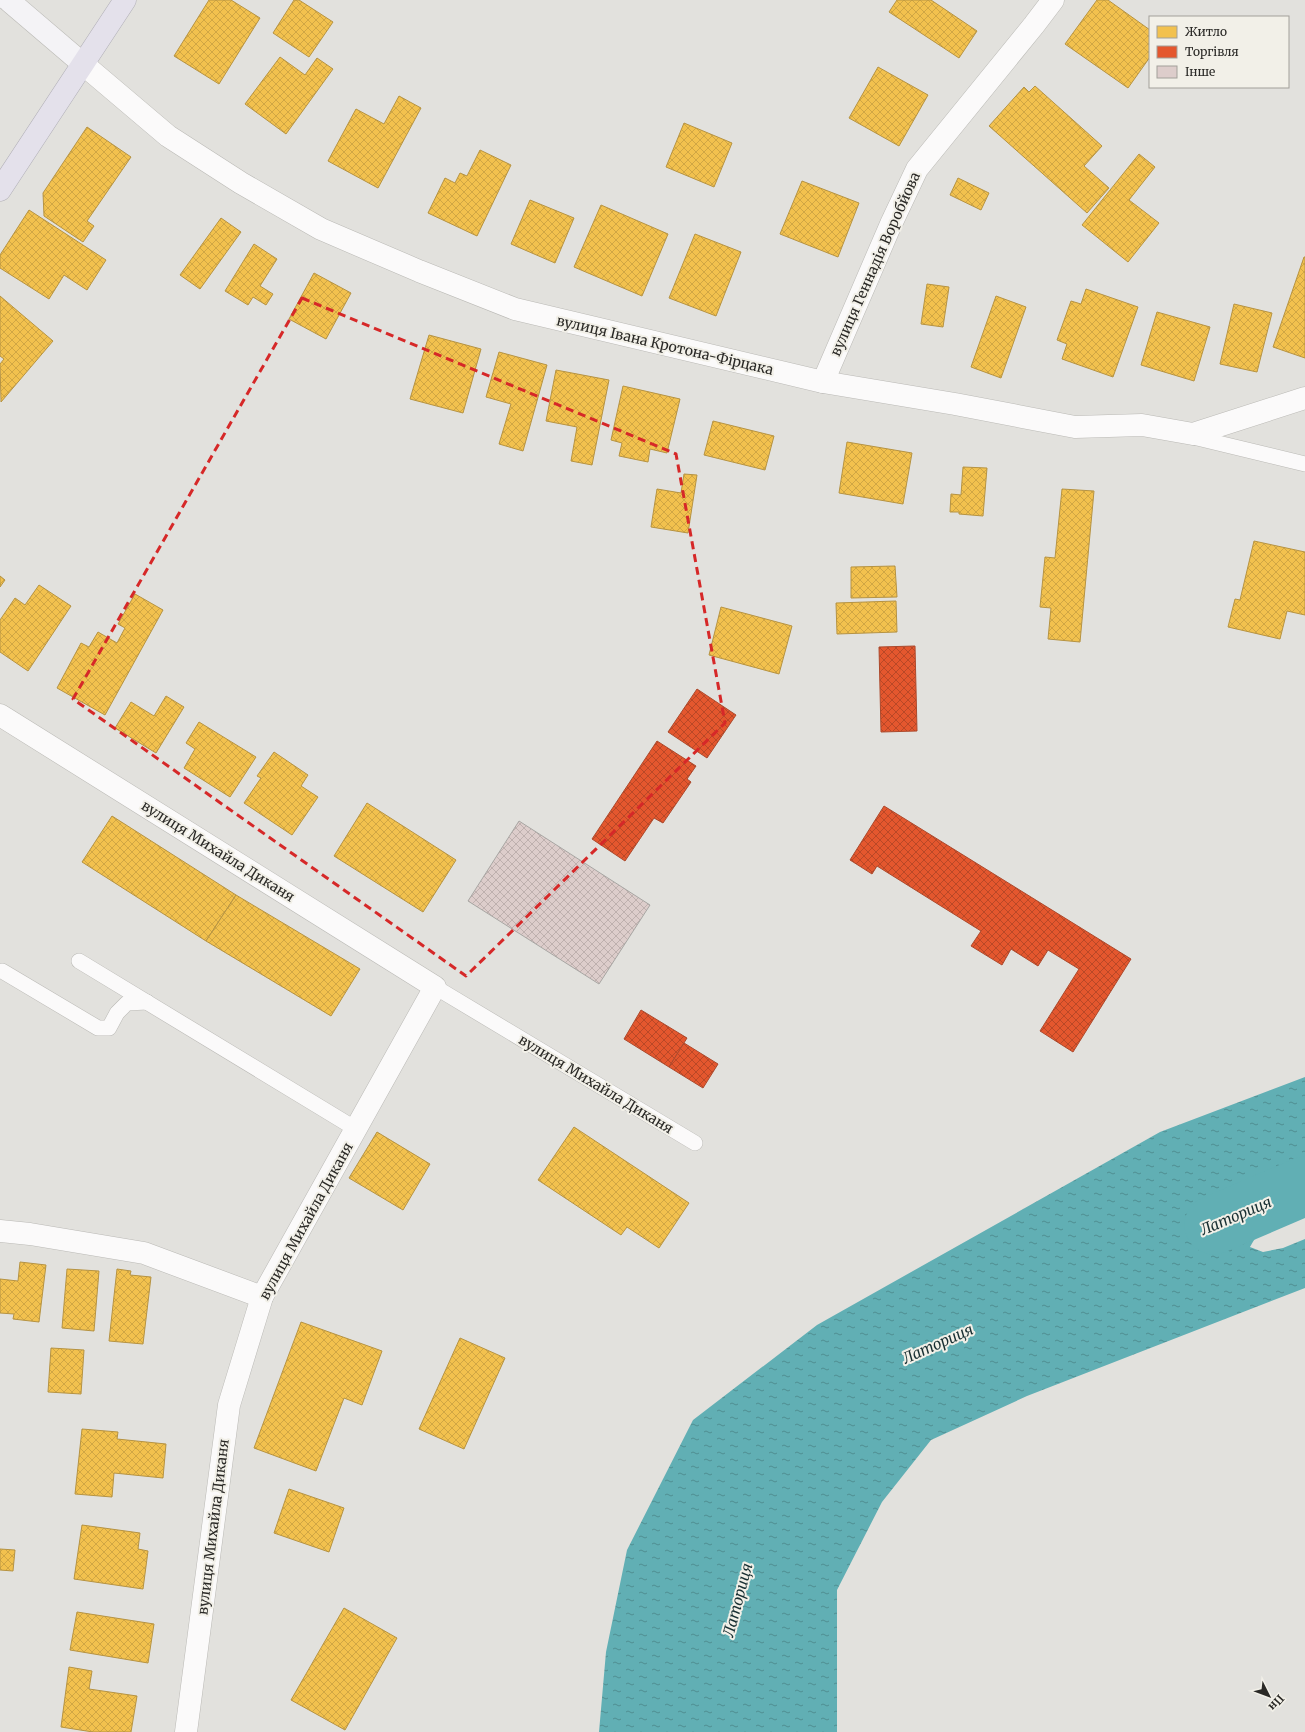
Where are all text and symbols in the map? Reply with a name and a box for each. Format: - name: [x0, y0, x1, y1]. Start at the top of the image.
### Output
- legend: [1149, 16, 1289, 88]
- text: Житло: [1185, 24, 1227, 39]
- text: Торгівля: [1185, 44, 1239, 59]
- text: Інше: [1185, 64, 1215, 79]
- street label: вулиця Геннадія Воробйова: [826, 169, 924, 359]
- street label: вулиця Івана Кротона-Фірцака: [555, 311, 776, 379]
- street label: вулиця Михайла Диканя: [138, 796, 298, 906]
- street label: вулиця Михайла Диканя: [515, 1031, 677, 1137]
- street label: вулиця Михайла Диканя: [255, 1139, 357, 1303]
- water label: Латориця: [1196, 1192, 1274, 1239]
- water label: Латориця: [899, 1320, 976, 1368]
- street label: вулиця Михайла Диканя: [193, 1438, 233, 1616]
- water label: Латориця: [718, 1561, 756, 1640]
- north arrow: [1249, 1676, 1289, 1716]
- text: Пн: [1266, 1692, 1287, 1714]

